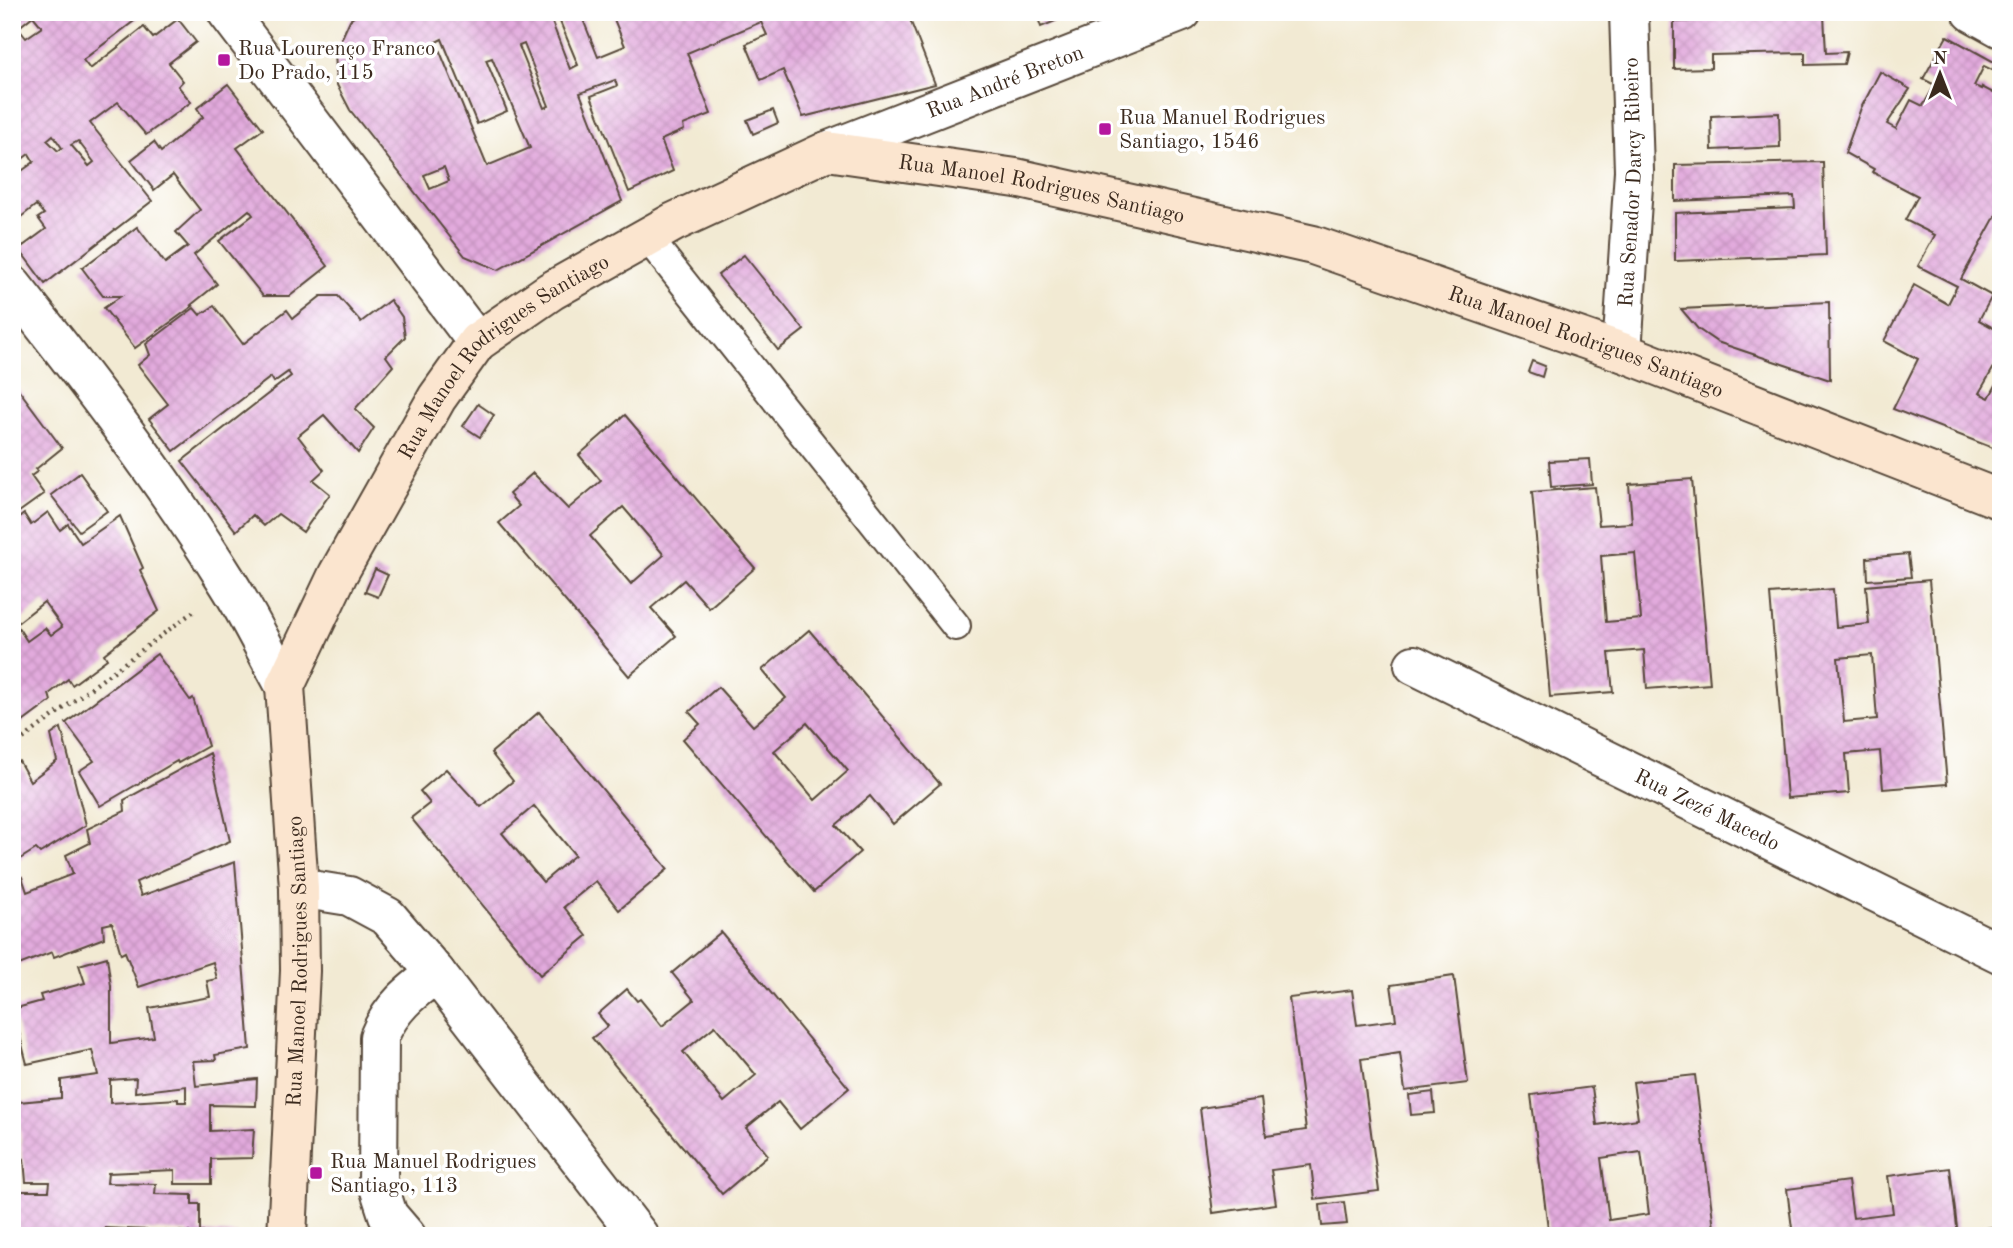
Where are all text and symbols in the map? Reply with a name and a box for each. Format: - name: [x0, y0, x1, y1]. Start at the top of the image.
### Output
- north arrow: [1904, 38, 1974, 108]
- place label: Rua Lourenço Franco Do Prado, 115: [238, 39, 435, 84]
- street label: Rua André Breton: [924, 43, 1087, 123]
- text: N: [1933, 50, 1948, 69]
- marker: Rua Lourenço Franco Do Prado, 115: [216, 52, 232, 68]
- street label: Rua Senador Darcy Ribeiro: [1616, 57, 1646, 308]
- place label: Rua Manuel Rodrigues Santiago, 1546: [1119, 108, 1325, 153]
- marker: Rua Manuel Rodrigues Santiago, 1546: [1097, 121, 1113, 137]
- street label: Rua Manoel Rodrigues Santiago: [897, 152, 1186, 228]
- street label: Rua Manoel Rodrigues Santiago: [396, 252, 613, 463]
- street label: Rua Manoel Rodrigues Santiago: [1445, 284, 1726, 403]
- street label: Rua Zezé Macedo: [1631, 766, 1783, 855]
- street label: Rua Manoel Rodrigues Santiago: [284, 815, 312, 1107]
- place label: Rua Manuel Rodrigues Santiago, 113: [330, 1152, 536, 1197]
- marker: Rua Manuel Rodrigues Santiago, 113: [308, 1165, 324, 1181]

